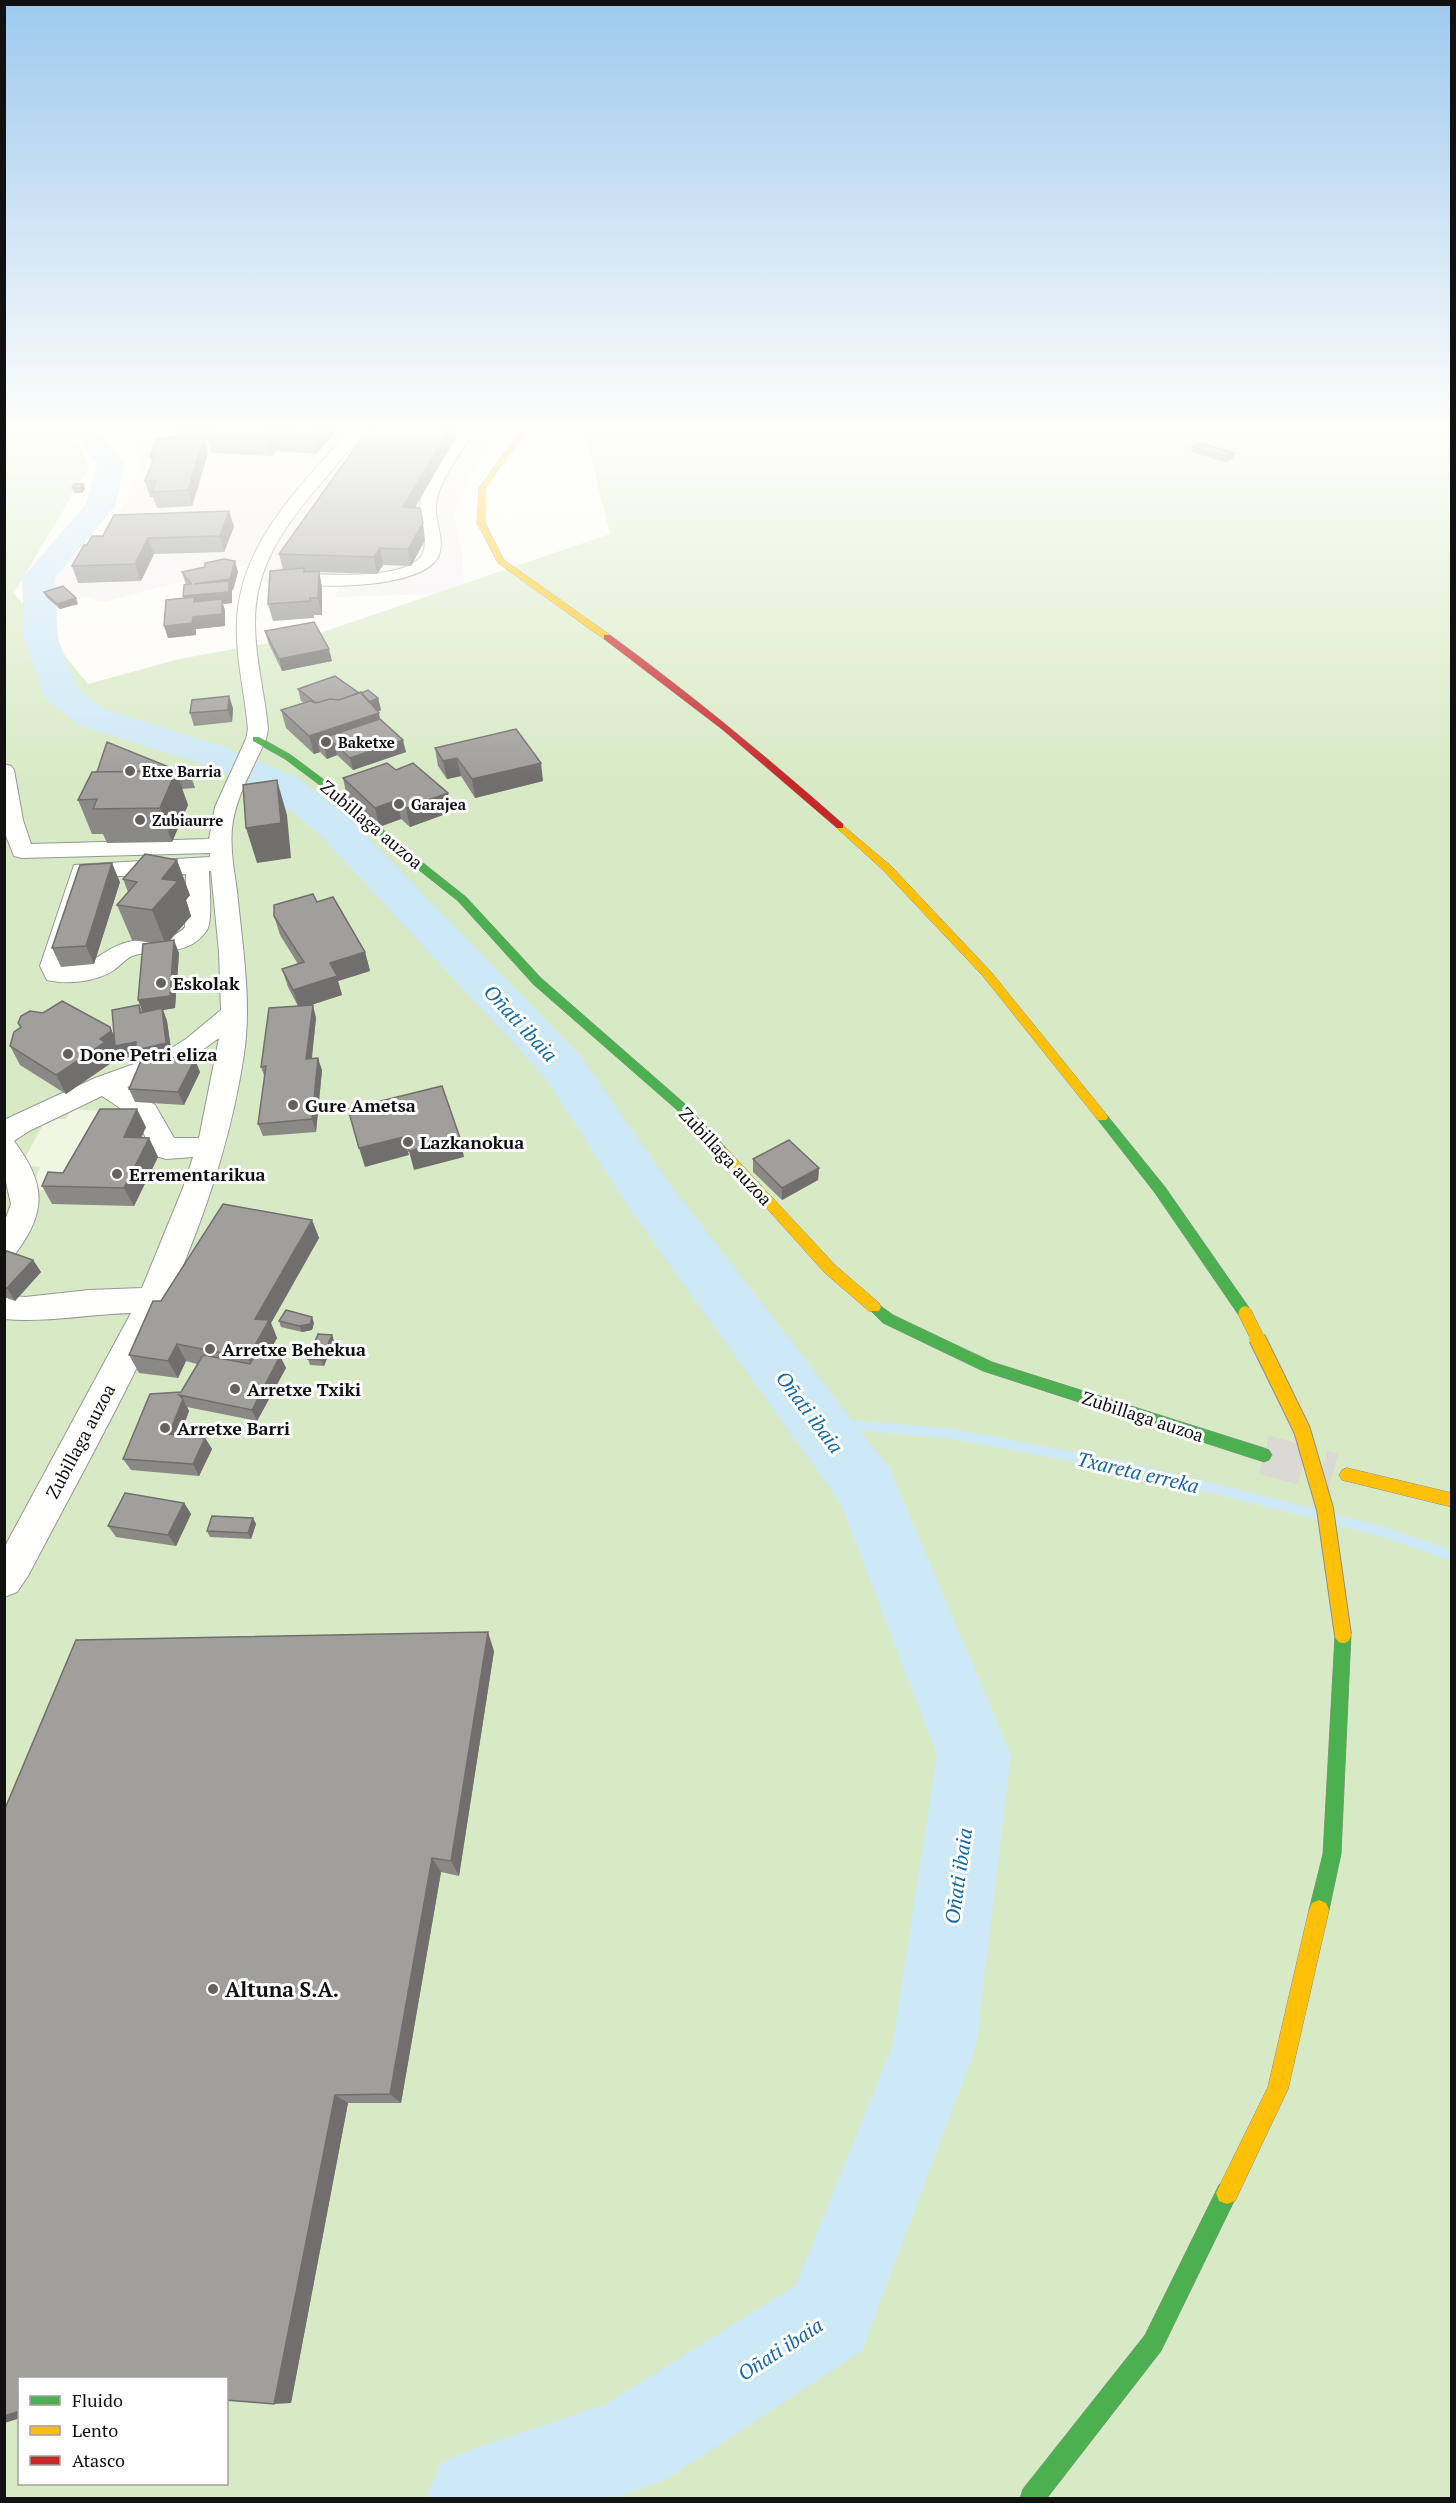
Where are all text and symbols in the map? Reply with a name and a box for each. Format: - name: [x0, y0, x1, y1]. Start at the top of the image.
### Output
- place label: Baketxe: [338, 732, 395, 752]
- marker: Baketxe: [319, 735, 333, 749]
- place label: Etxe Barria: [142, 761, 222, 781]
- marker: Etxe Barria: [123, 764, 137, 778]
- street label: Zubillaga auzoa: [316, 774, 428, 874]
- place label: Garajea: [411, 794, 467, 814]
- marker: Garajea: [392, 797, 406, 811]
- place label: Zubiaurre: [152, 810, 223, 830]
- marker: Zubiaurre: [133, 813, 147, 827]
- place label: Eskolak: [173, 971, 240, 995]
- marker: Eskolak: [154, 976, 168, 990]
- water label: Oñati ibaia: [478, 979, 564, 1067]
- place label: Done Petri eliza: [80, 1042, 217, 1066]
- marker: Done Petri eliza: [61, 1047, 75, 1061]
- place label: Gure Ametsa: [305, 1093, 416, 1117]
- marker: Gure Ametsa: [286, 1098, 300, 1112]
- street label: Zubillaga auzoa: [674, 1102, 778, 1210]
- place label: Lazkanokua: [420, 1130, 524, 1154]
- marker: Lazkanokua: [401, 1135, 415, 1149]
- place label: Errementarikua: [129, 1162, 266, 1186]
- marker: Errementarikua: [110, 1167, 124, 1181]
- place label: Arretxe Behekua: [222, 1337, 366, 1361]
- marker: Arretxe Behekua: [203, 1342, 217, 1356]
- water label: Oñati ibaia: [770, 1365, 850, 1459]
- place label: Arretxe Txiki: [247, 1377, 361, 1401]
- street label: Zubillaga auzoa: [40, 1380, 120, 1502]
- marker: Arretxe Txiki: [228, 1382, 242, 1396]
- street label: Zubillaga auzoa: [1079, 1385, 1207, 1447]
- place label: Arretxe Barri: [177, 1416, 290, 1440]
- marker: Arretxe Barri: [158, 1421, 172, 1435]
- water label: Txareta erreka: [1074, 1445, 1202, 1499]
- water label: Oñati ibaia: [938, 1826, 978, 1926]
- place label: Altuna S.A.: [225, 1975, 339, 2003]
- marker: Altuna S.A.: [206, 1982, 220, 1996]
- water label: Oñati ibaia: [732, 2311, 828, 2387]
- legend: [18, 2377, 228, 2485]
- text: Fluido: [72, 2388, 123, 2412]
- text: Lento: [72, 2418, 118, 2442]
- text: Atasco: [72, 2448, 125, 2472]

